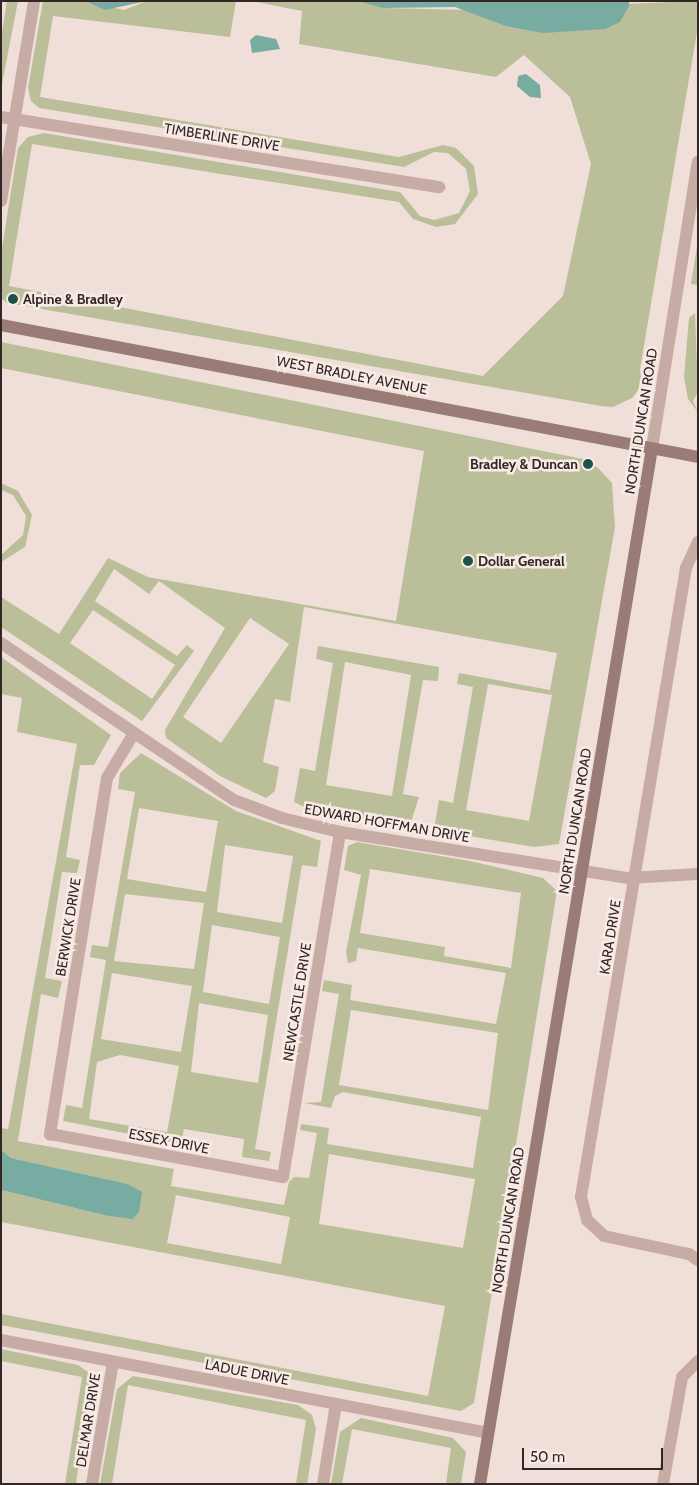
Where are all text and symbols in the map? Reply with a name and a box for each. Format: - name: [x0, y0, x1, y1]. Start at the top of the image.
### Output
- street label: TIMBERLINE DRIVE: [163, 120, 281, 154]
- place label: Alpine & Bradley: [23, 291, 123, 307]
- marker: Alpine & Bradley: [7, 293, 19, 305]
- street label: NORTH DUNCAN ROAD: [621, 347, 661, 495]
- street label: WEST BRADLEY AVENUE: [275, 352, 429, 398]
- place label: Bradley & Duncan: [470, 456, 578, 472]
- marker: Bradley & Duncan: [582, 458, 594, 470]
- place label: Dollar General: [478, 553, 565, 569]
- marker: Dollar General: [462, 555, 474, 567]
- street label: NORTH DUNCAN ROAD: [555, 747, 595, 895]
- street label: EDWARD HOFFMAN DRIVE: [303, 800, 471, 846]
- street label: BERWICK DRIVE: [52, 877, 84, 977]
- street label: KARA DRIVE: [596, 899, 624, 975]
- street label: NEWCASTLE DRIVE: [279, 941, 315, 1063]
- street label: ESSEX DRIVE: [127, 1125, 211, 1157]
- street label: NORTH DUNCAN ROAD: [488, 1146, 528, 1294]
- street label: LADUE DRIVE: [204, 1356, 290, 1388]
- street label: DELMAR DRIVE: [72, 1372, 104, 1468]
- scale bar: [524, 1438, 665, 1470]
- text: 50 m: [530, 1448, 565, 1466]

